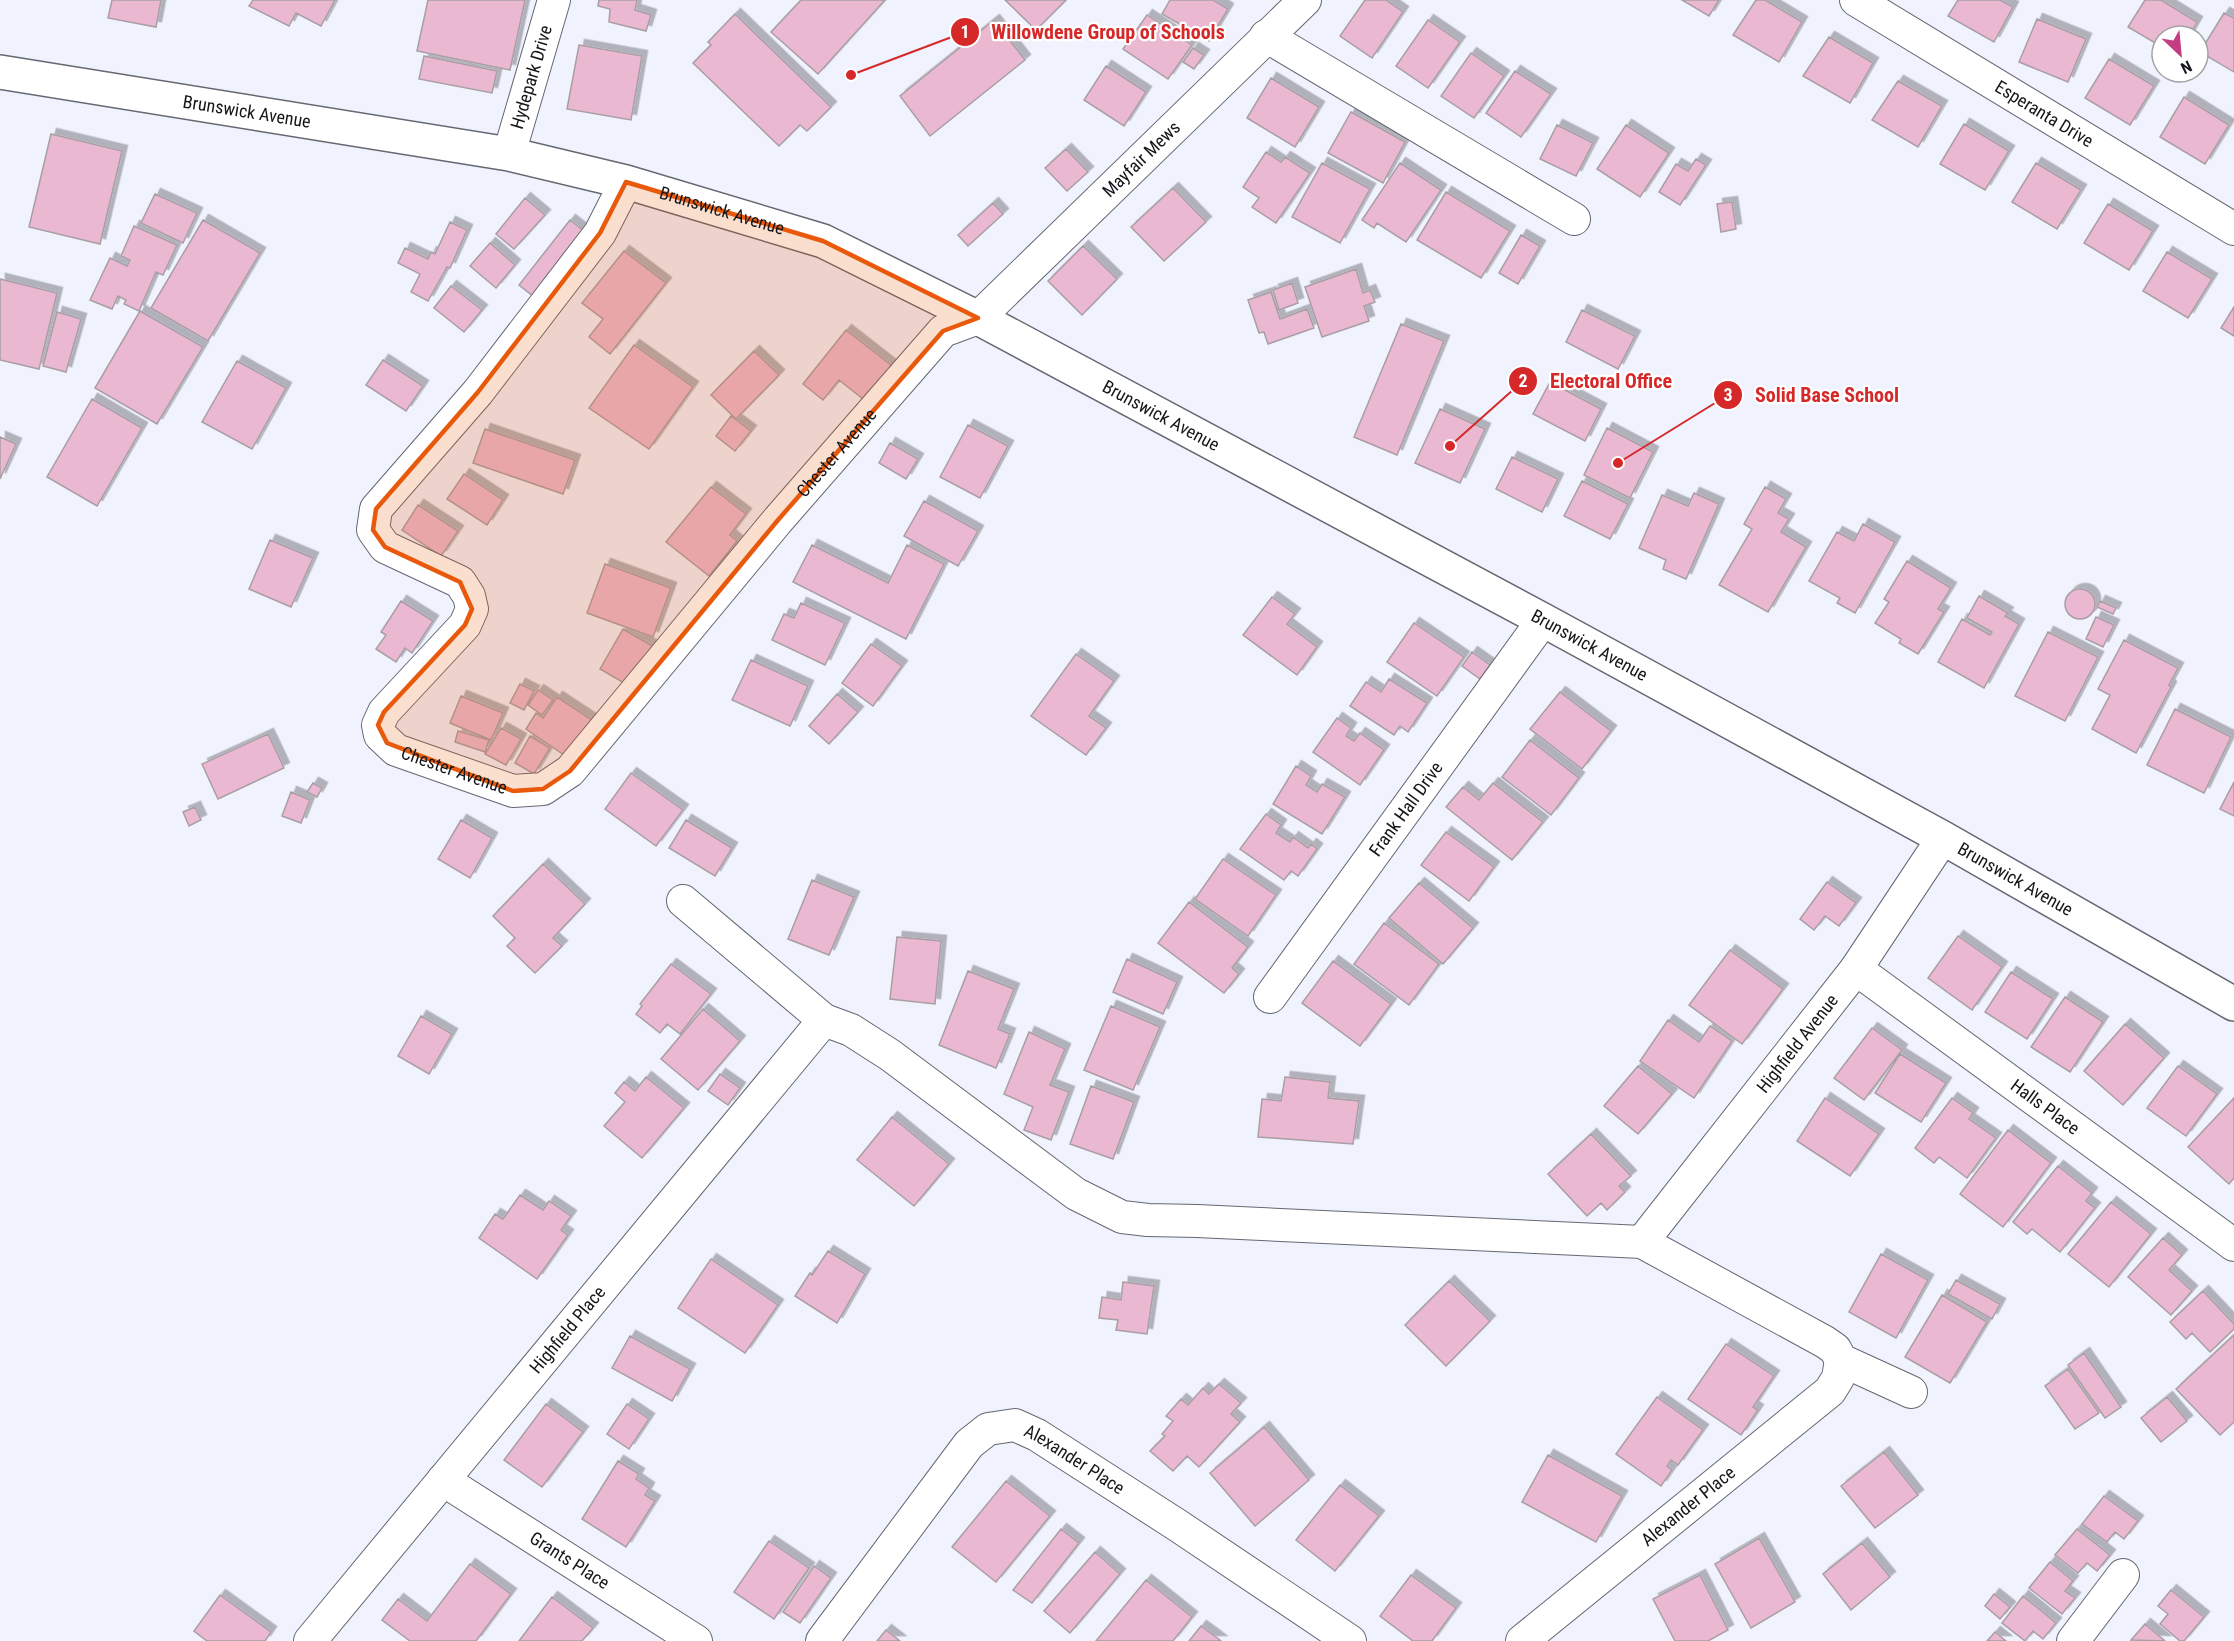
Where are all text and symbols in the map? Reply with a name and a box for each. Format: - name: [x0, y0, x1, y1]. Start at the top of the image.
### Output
- callout: Willowdene Group of Schools: [950, 13, 1237, 51]
- text: Willowdene Group of Schools: [991, 20, 1225, 44]
- text: 1: [960, 21, 970, 42]
- street label: Hydepark Drive: [506, 23, 556, 131]
- north arrow: [2150, 24, 2210, 84]
- text: N: [2178, 56, 2195, 78]
- street label: Esperanta Drive: [1992, 76, 2097, 151]
- street label: Brunswick Avenue: [181, 91, 312, 132]
- street label: Mayfair Mews: [1098, 116, 1184, 201]
- street label: Brunswick Avenue: [657, 182, 787, 239]
- callout: Electoral Office: [1508, 362, 1684, 400]
- text: Electoral Office: [1550, 369, 1672, 393]
- text: 2: [1518, 370, 1528, 391]
- street label: Brunswick Avenue: [1099, 376, 1223, 455]
- callout: Solid Base School: [1713, 376, 1911, 414]
- text: Solid Base School: [1755, 383, 1899, 407]
- text: 3: [1723, 384, 1733, 405]
- street label: Chester Avenue: [792, 404, 881, 501]
- street label: Brunswick Avenue: [1528, 605, 1651, 685]
- street label: Chester Avenue: [399, 742, 510, 798]
- street label: Frank Hall Drive: [1365, 758, 1447, 860]
- street label: Brunswick Avenue: [1954, 838, 2077, 920]
- street label: Highfield Avenue: [1752, 990, 1842, 1097]
- street label: Halls Place: [2007, 1075, 2084, 1139]
- street label: Highfield Place: [525, 1282, 609, 1377]
- street label: Alexander Place: [1021, 1420, 1129, 1499]
- street label: Alexander Place: [1637, 1461, 1739, 1550]
- street label: Grants Place: [526, 1527, 614, 1593]

